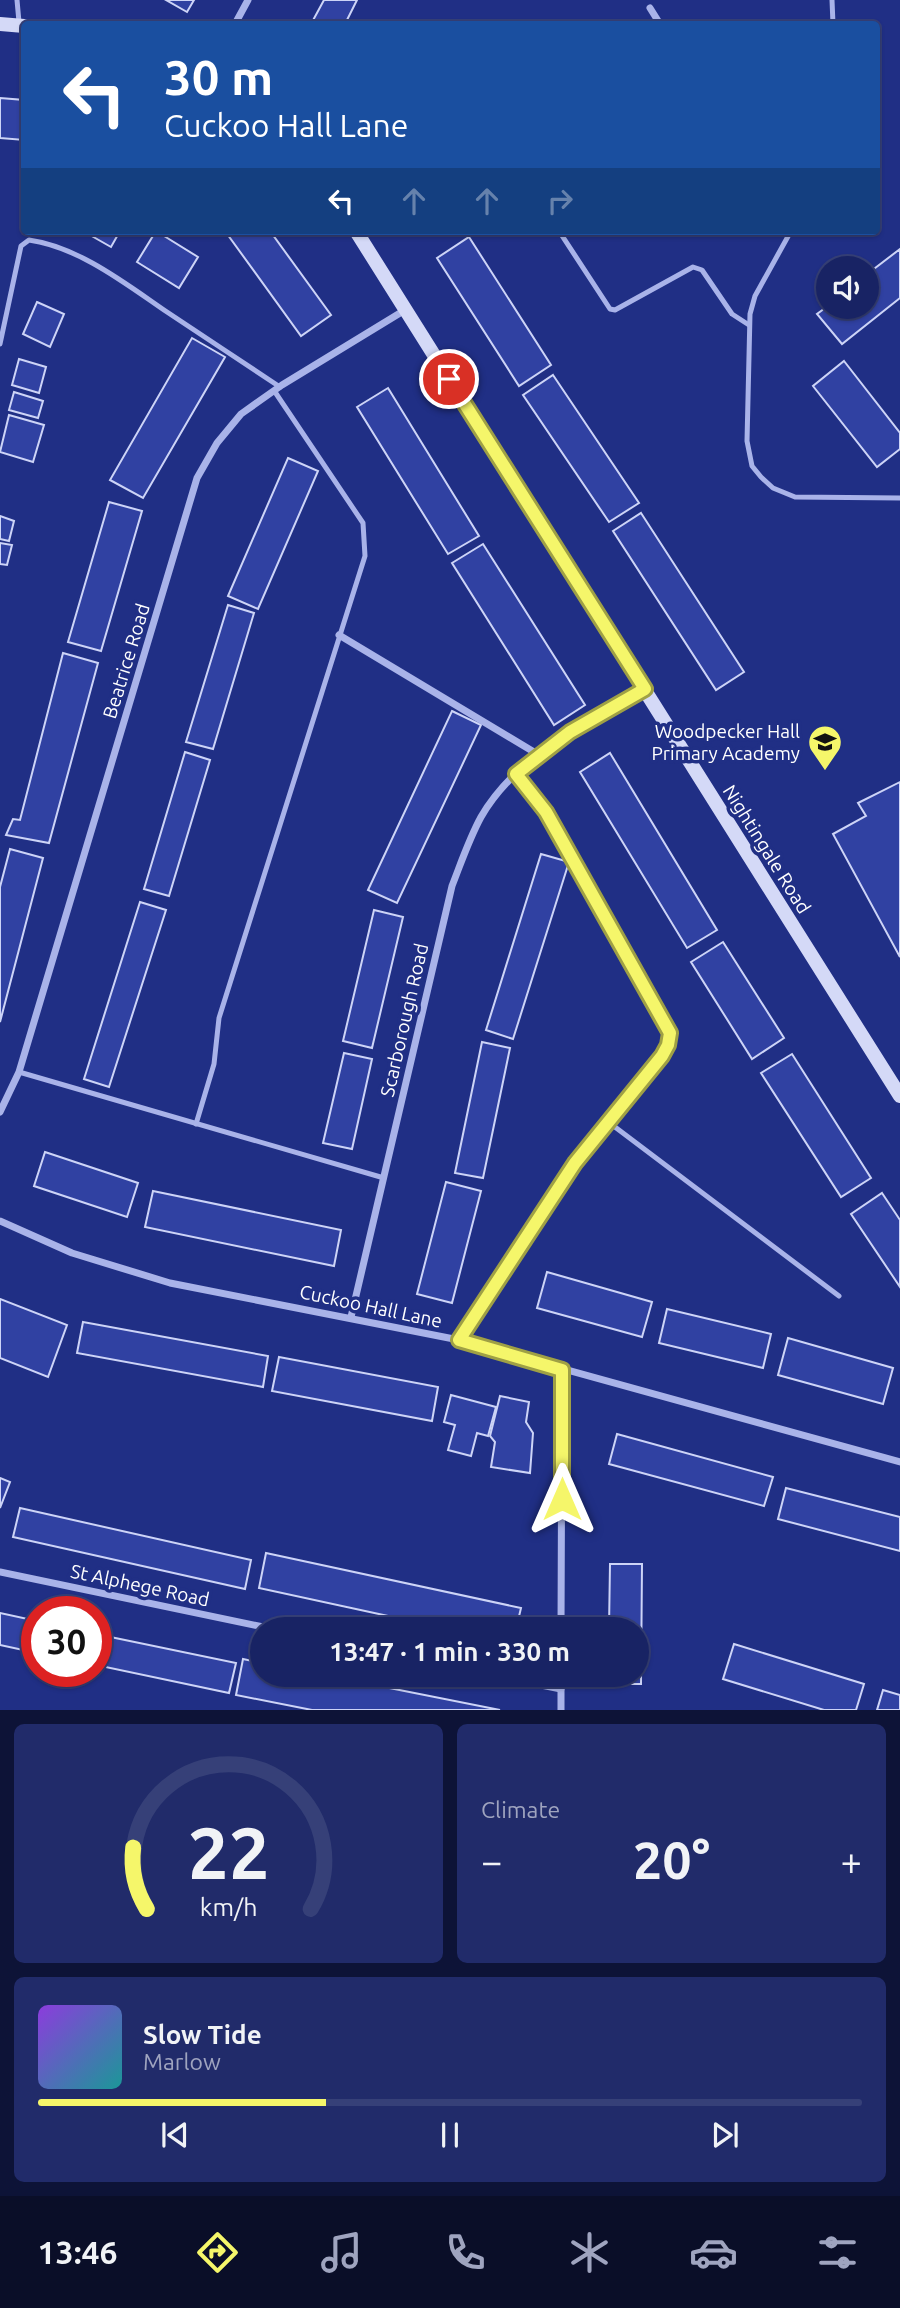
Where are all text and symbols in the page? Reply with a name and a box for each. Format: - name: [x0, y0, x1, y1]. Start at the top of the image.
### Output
- icon: left: [49, 49, 140, 140]
- text: 30 m: [164, 49, 273, 104]
- text: Cuckoo Hall Lane: [164, 107, 408, 143]
- icon: left: [322, 182, 360, 220]
- icon: ahead: [395, 182, 433, 220]
- icon: ahead: [468, 182, 506, 220]
- icon: right: [541, 182, 579, 220]
- map controls: [816, 256, 879, 319]
- button: sound: [816, 256, 879, 319]
- pin: [419, 349, 479, 409]
- icon: arrive: [430, 360, 468, 398]
- street label: Beatrice Road: [98, 601, 154, 721]
- place label: Woodpecker Hall Primary Academy: [651, 720, 800, 764]
- school or university icon: Woodpecker Hall Primary Academy: [806, 723, 844, 772]
- street label: Nightingale Road: [719, 781, 815, 917]
- street label: Scarborough Road: [376, 941, 432, 1099]
- street label: Cuckoo Hall Lane: [298, 1280, 444, 1332]
- position arrow: [525, 1462, 599, 1536]
- street label: St Alphege Road: [69, 1560, 211, 1610]
- speed limit sign: 30: [21, 1596, 112, 1687]
- text: 13:47 · 1 min · 330 m: [329, 1637, 570, 1666]
- text: Climate: [481, 1797, 560, 1822]
- text: 22: [187, 1812, 270, 1894]
- text: 20°: [633, 1831, 710, 1889]
- text: −: [481, 1840, 502, 1882]
- text: +: [841, 1840, 862, 1882]
- text: km/h: [200, 1893, 257, 1921]
- text: Slow Tide: [143, 2020, 262, 2049]
- text: Marlow: [143, 2049, 221, 2074]
- icon: previous: [156, 2116, 194, 2154]
- icon: pause: [431, 2116, 469, 2154]
- icon: next: [706, 2116, 744, 2154]
- icon: directions: [193, 2228, 242, 2277]
- icon: music: [317, 2228, 366, 2277]
- icon: phone: [441, 2228, 490, 2277]
- icon: climate: [565, 2228, 614, 2277]
- icon: car: [689, 2228, 738, 2277]
- icon: filters: [813, 2228, 862, 2277]
- text: 13:46: [38, 2234, 118, 2270]

